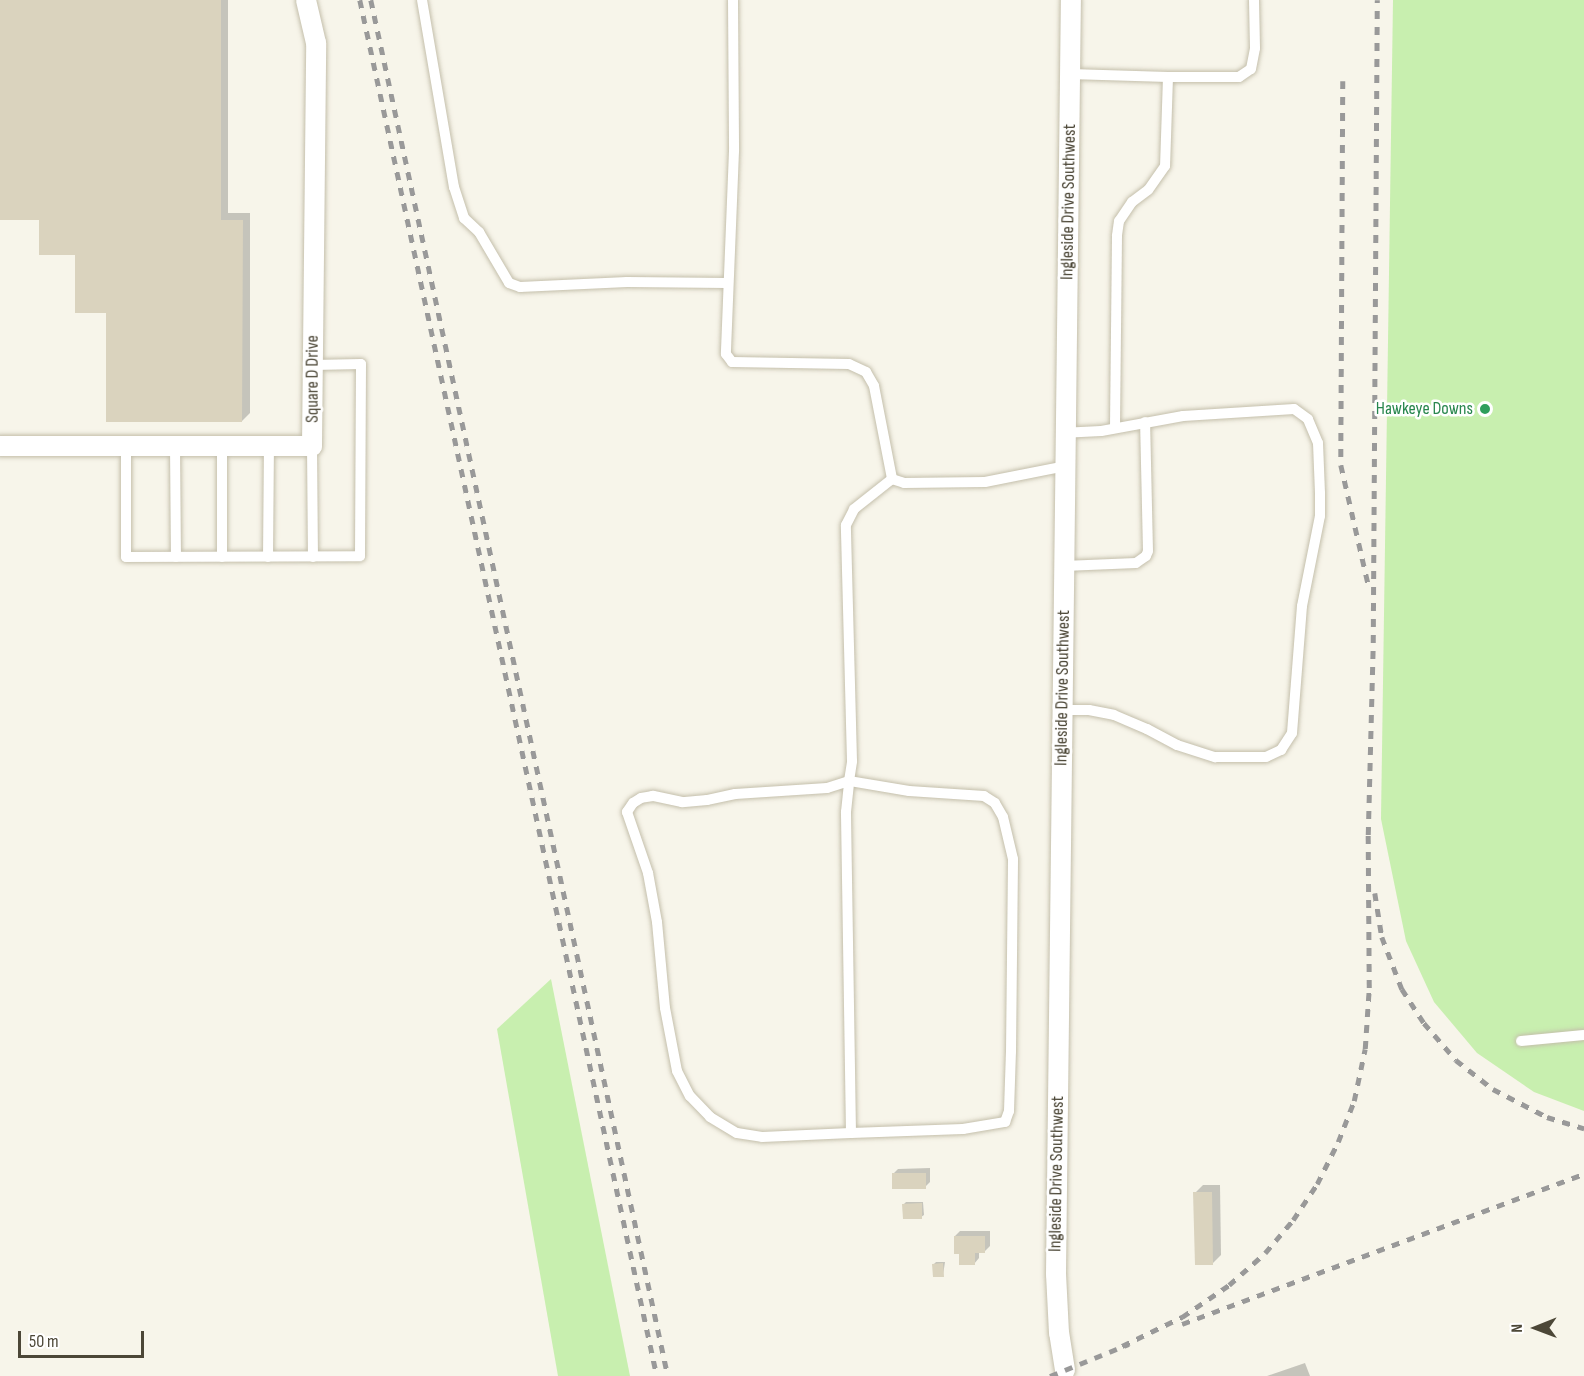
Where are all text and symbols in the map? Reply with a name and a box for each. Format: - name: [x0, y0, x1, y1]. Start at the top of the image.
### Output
- street label: Ingleside Drive Southwest: [1057, 124, 1081, 280]
- street label: Square D Drive: [302, 335, 324, 423]
- place label: Hawkeye Downs: [1376, 398, 1473, 420]
- marker: Hawkeye Downs: [1478, 402, 1492, 416]
- street label: Ingleside Drive Southwest: [1051, 610, 1075, 766]
- street label: Ingleside Drive Southwest: [1045, 1096, 1069, 1252]
- north arrow: [1506, 1298, 1566, 1358]
- scale bar: [21, 1319, 147, 1357]
- text: N: [1508, 1324, 1527, 1333]
- text: 50 m: [29, 1331, 59, 1352]

